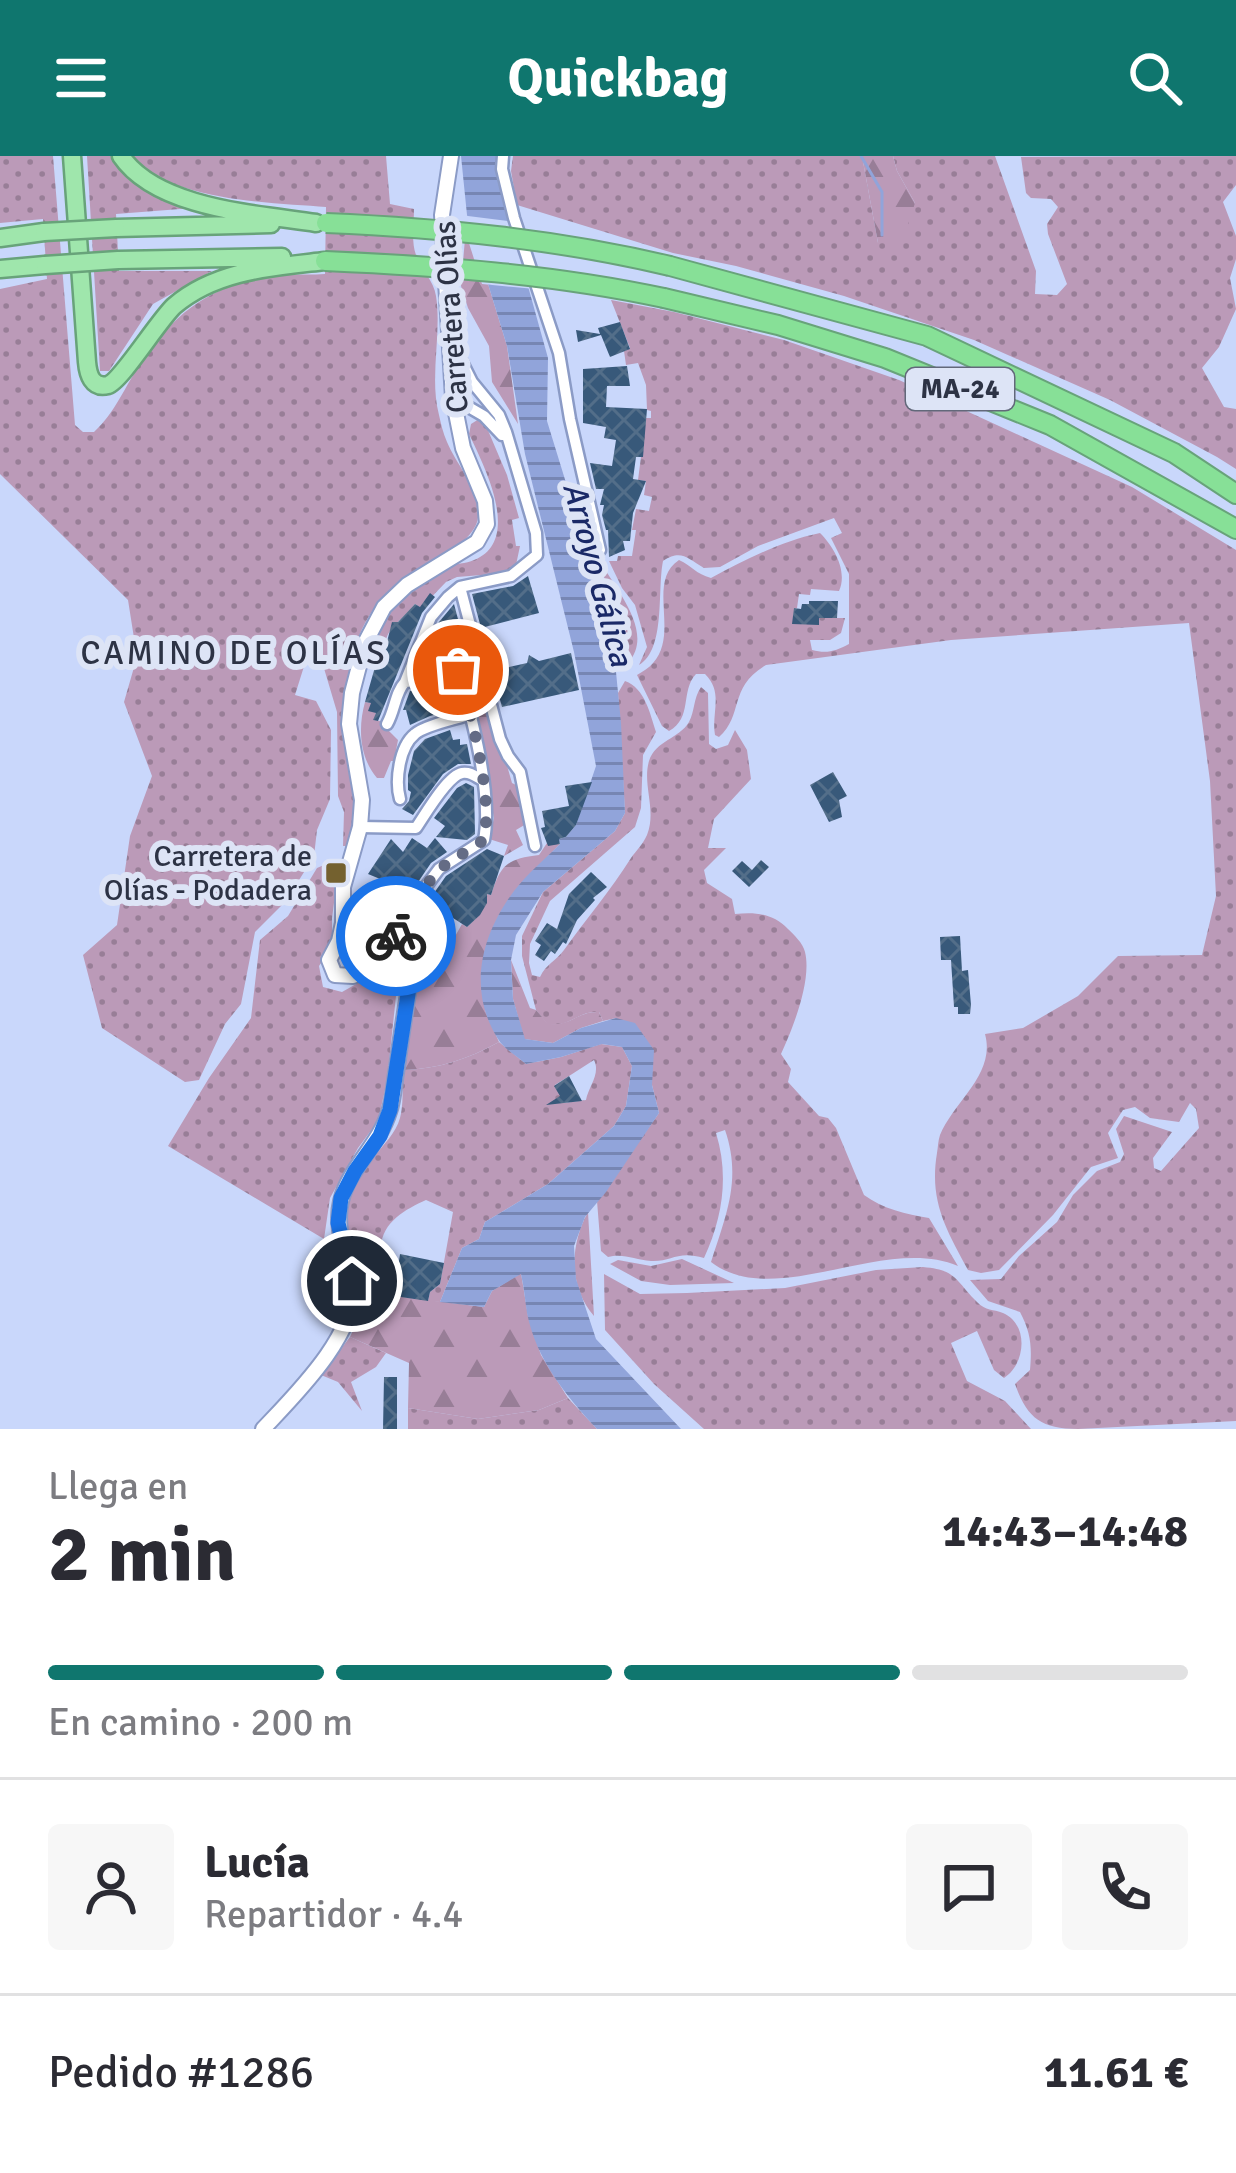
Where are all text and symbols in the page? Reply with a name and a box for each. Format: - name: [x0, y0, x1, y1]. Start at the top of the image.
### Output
- icon: menu: [48, 45, 114, 111]
- text: Quickbag: [507, 45, 729, 112]
- icon: search: [1122, 45, 1188, 111]
- street label: Carretera Olías: [426, 220, 477, 414]
- road number: MA-24: [906, 368, 1014, 410]
- water label: Arroyo Gálica: [553, 478, 642, 672]
- pin: [407, 619, 509, 721]
- district label: CAMINO DE OLÍAS: [81, 633, 387, 674]
- icon: bag: [425, 637, 491, 703]
- place label: Carretera de Olías - Podadera: [104, 838, 312, 909]
- marker: Carretera de Olías - Podadera: [323, 860, 349, 886]
- courier: [336, 876, 456, 996]
- icon: bike: [363, 903, 429, 969]
- pin: [301, 1230, 403, 1332]
- icon: home: [319, 1248, 385, 1314]
- text: Llega en: [48, 1462, 188, 1510]
- text: 14:43–14:48: [942, 1504, 1188, 1559]
- text: 2 min: [48, 1507, 236, 1603]
- text: En camino · 200 m: [48, 1698, 353, 1746]
- button: person: [48, 1824, 174, 1950]
- button: chat: [906, 1824, 1032, 1950]
- button: phone: [1062, 1824, 1188, 1950]
- text: Lucía: [204, 1835, 310, 1890]
- text: Repartidor · 4.4: [204, 1890, 463, 1938]
- text: Pedido #1286: [48, 2045, 314, 2100]
- text: 11.61 €: [1044, 2045, 1188, 2100]

